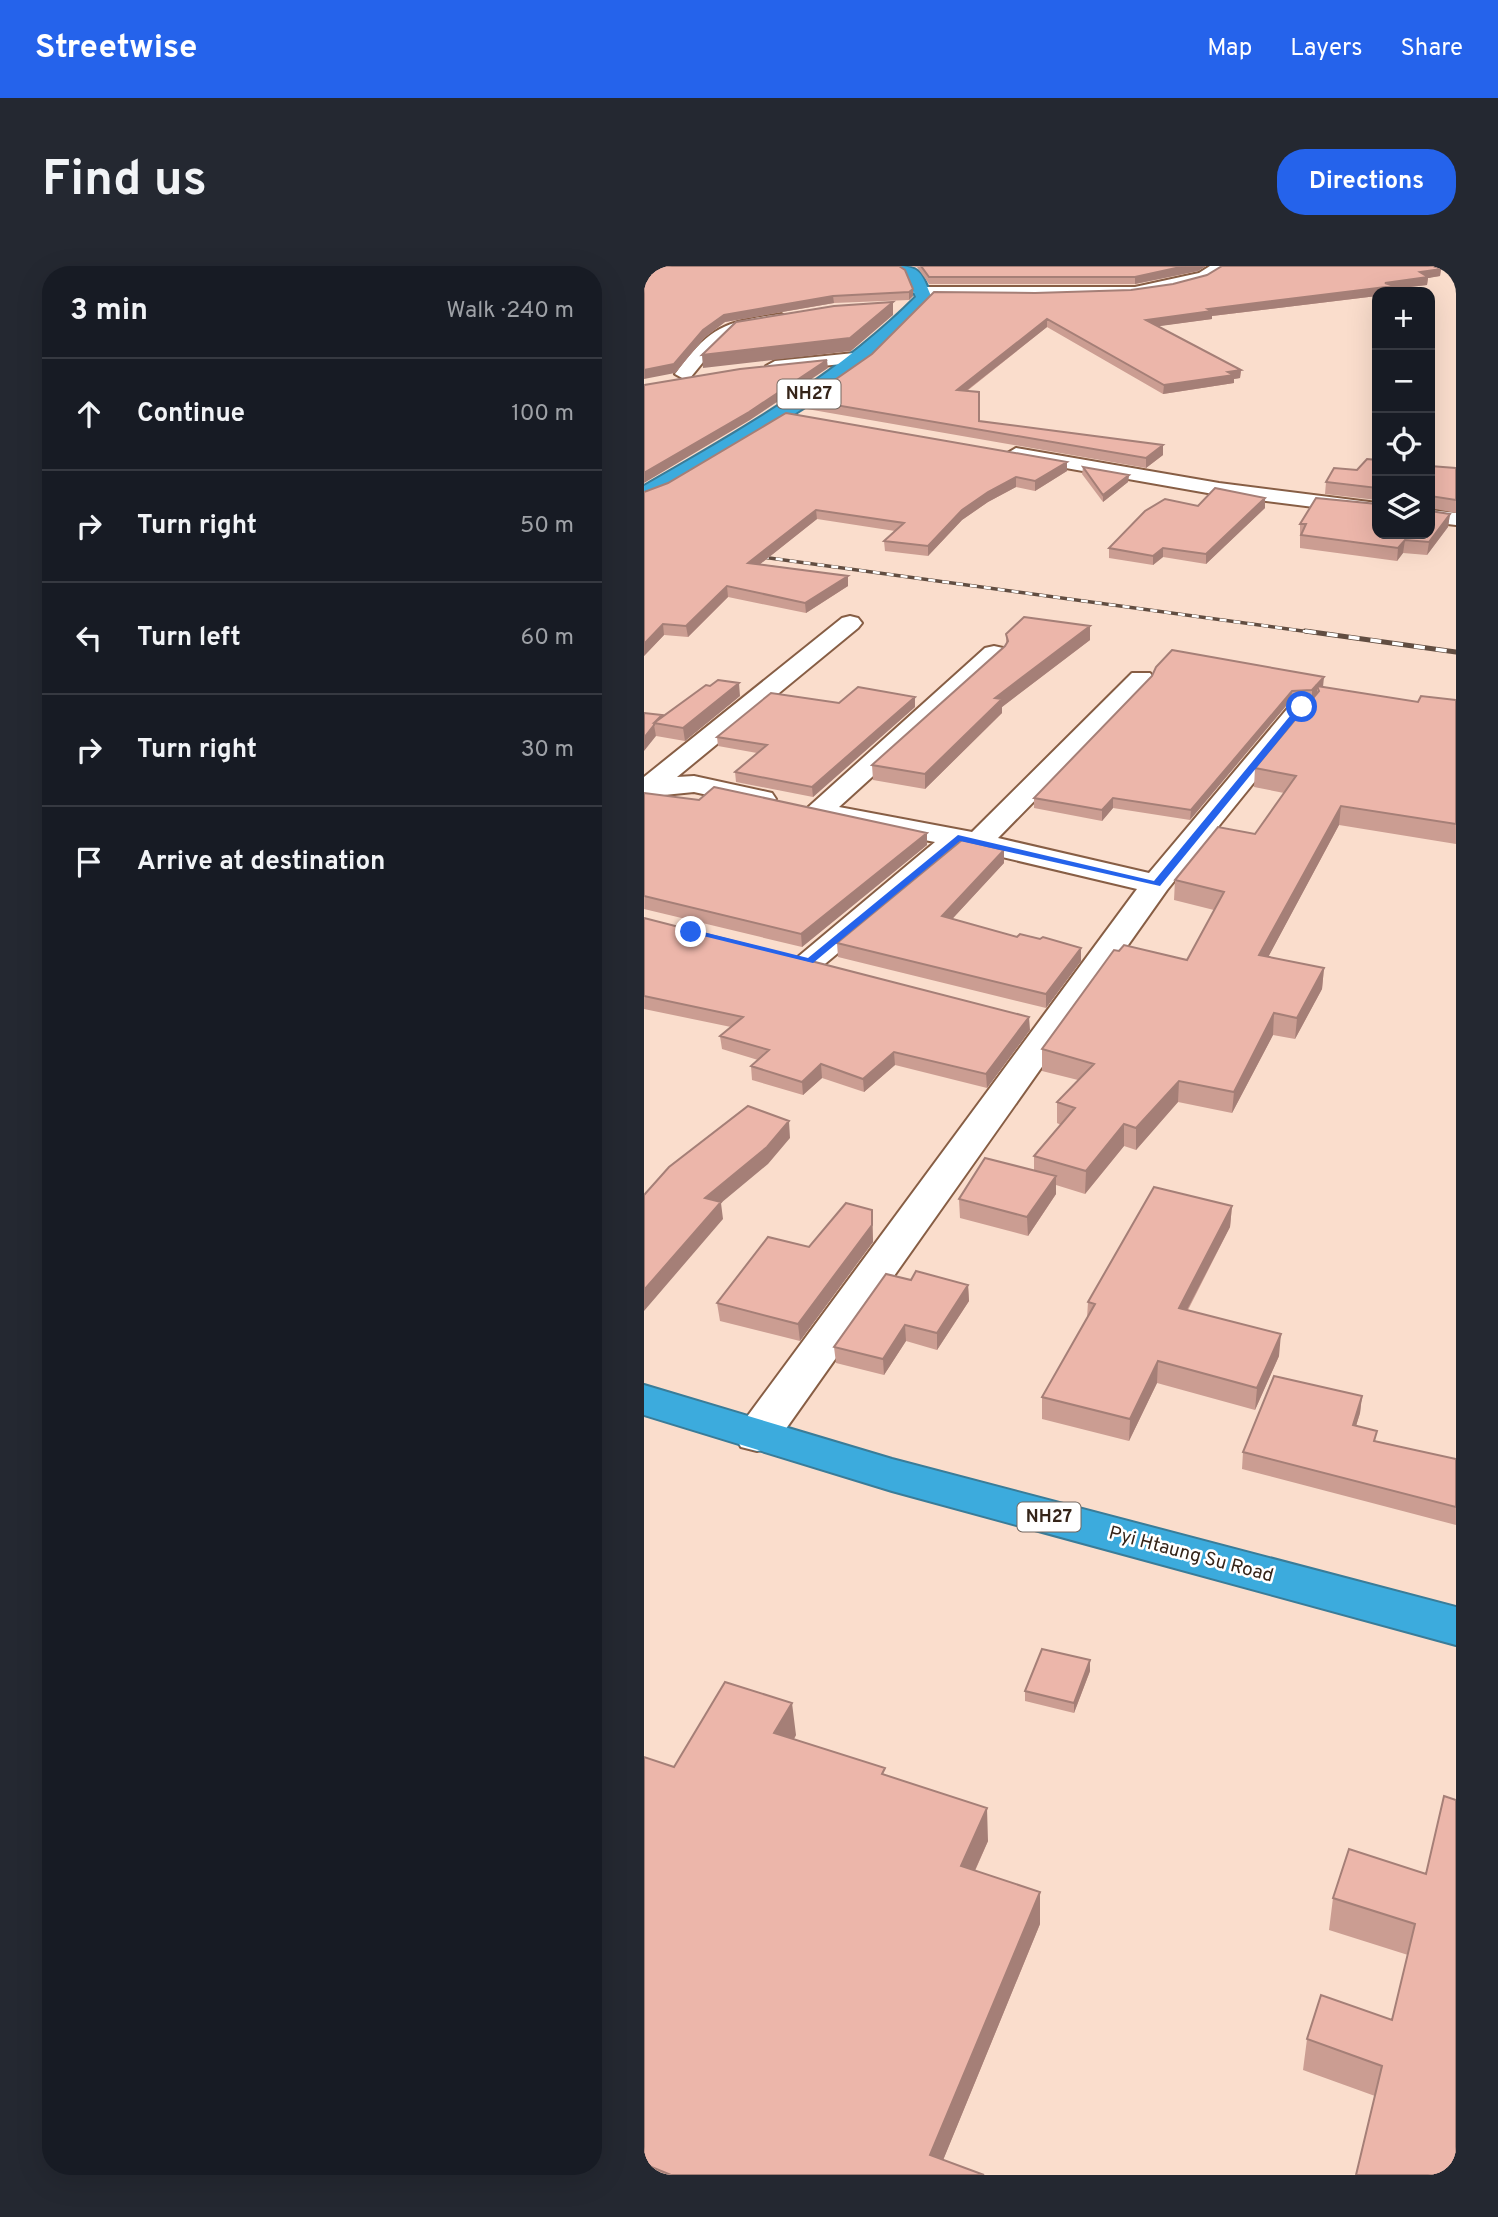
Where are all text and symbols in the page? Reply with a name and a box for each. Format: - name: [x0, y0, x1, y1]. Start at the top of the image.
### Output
- text: Streetwise: [35, 28, 197, 70]
- text: Map: [1207, 34, 1252, 64]
- text: Layers: [1290, 34, 1362, 64]
- text: Share: [1400, 34, 1463, 64]
- button: Directions: [1277, 149, 1456, 215]
- text: Find us: [42, 151, 207, 213]
- map controls: [1372, 287, 1435, 539]
- button: +: [1372, 287, 1435, 350]
- text: 3 min: [70, 293, 148, 330]
- text: Walk · 240 m: [446, 297, 574, 326]
- button: −: [1372, 350, 1435, 413]
- road number: NH27: [778, 379, 840, 408]
- icon: ahead: [70, 395, 108, 433]
- text: Continue: [137, 398, 245, 431]
- text: 100 m: [511, 400, 574, 429]
- button: locate: [1372, 413, 1435, 476]
- button: layers: [1372, 476, 1435, 539]
- icon: right: [70, 507, 108, 545]
- text: Turn right: [137, 510, 257, 543]
- text: 50 m: [520, 512, 574, 541]
- icon: left: [70, 619, 108, 657]
- text: Turn left: [137, 622, 241, 655]
- text: 60 m: [521, 624, 574, 653]
- route start: [1286, 691, 1317, 722]
- icon: right: [70, 731, 108, 769]
- text: Turn right: [137, 734, 257, 767]
- text: 30 m: [521, 736, 574, 765]
- icon: arrive: [70, 843, 108, 881]
- text: Arrive at destination: [137, 846, 385, 879]
- route end: [675, 916, 706, 947]
- road number: NH27: [1018, 1502, 1080, 1532]
- street label: Pyi Htaung Su Road: [1106, 1521, 1276, 1589]

